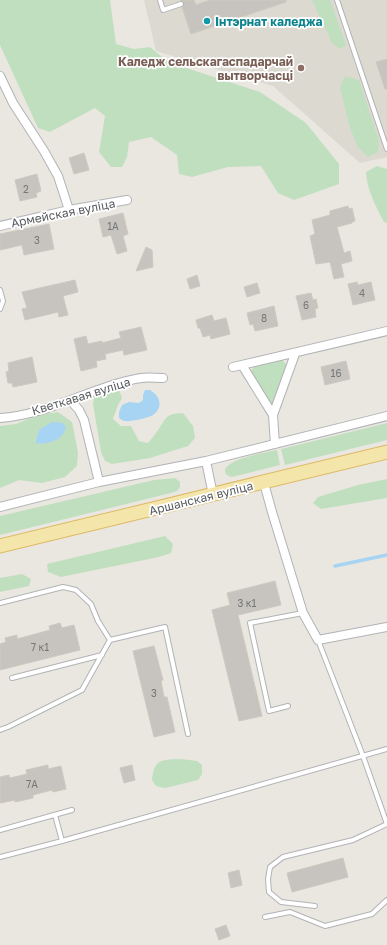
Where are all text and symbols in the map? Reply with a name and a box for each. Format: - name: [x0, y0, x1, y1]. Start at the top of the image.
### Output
- place label: Інтэрнат каледжа: [215, 14, 323, 29]
- marker: Інтэрнат каледжа: [202, 16, 212, 26]
- place label: Каледж сельскагаспадарчай вытворчасці: [118, 54, 293, 83]
- marker: Каледж сельскагаспадарчай вытворчасці: [296, 63, 306, 73]
- house number: 2: [23, 183, 29, 195]
- street label: Армейская вуліца: [10, 196, 116, 230]
- house number: 1А: [107, 220, 119, 232]
- house number: 3: [34, 234, 40, 246]
- house number: 4: [359, 287, 365, 299]
- house number: 6: [303, 299, 309, 311]
- house number: 8: [261, 312, 267, 324]
- house number: 16: [331, 367, 341, 379]
- street label: Кветкавая вуліца: [30, 374, 132, 418]
- street label: Аршанская вуліца: [147, 478, 255, 518]
- house number: 3 к1: [238, 597, 257, 609]
- house number: 7 к1: [31, 641, 49, 653]
- house number: 3: [151, 687, 157, 699]
- house number: 7А: [26, 778, 38, 790]

